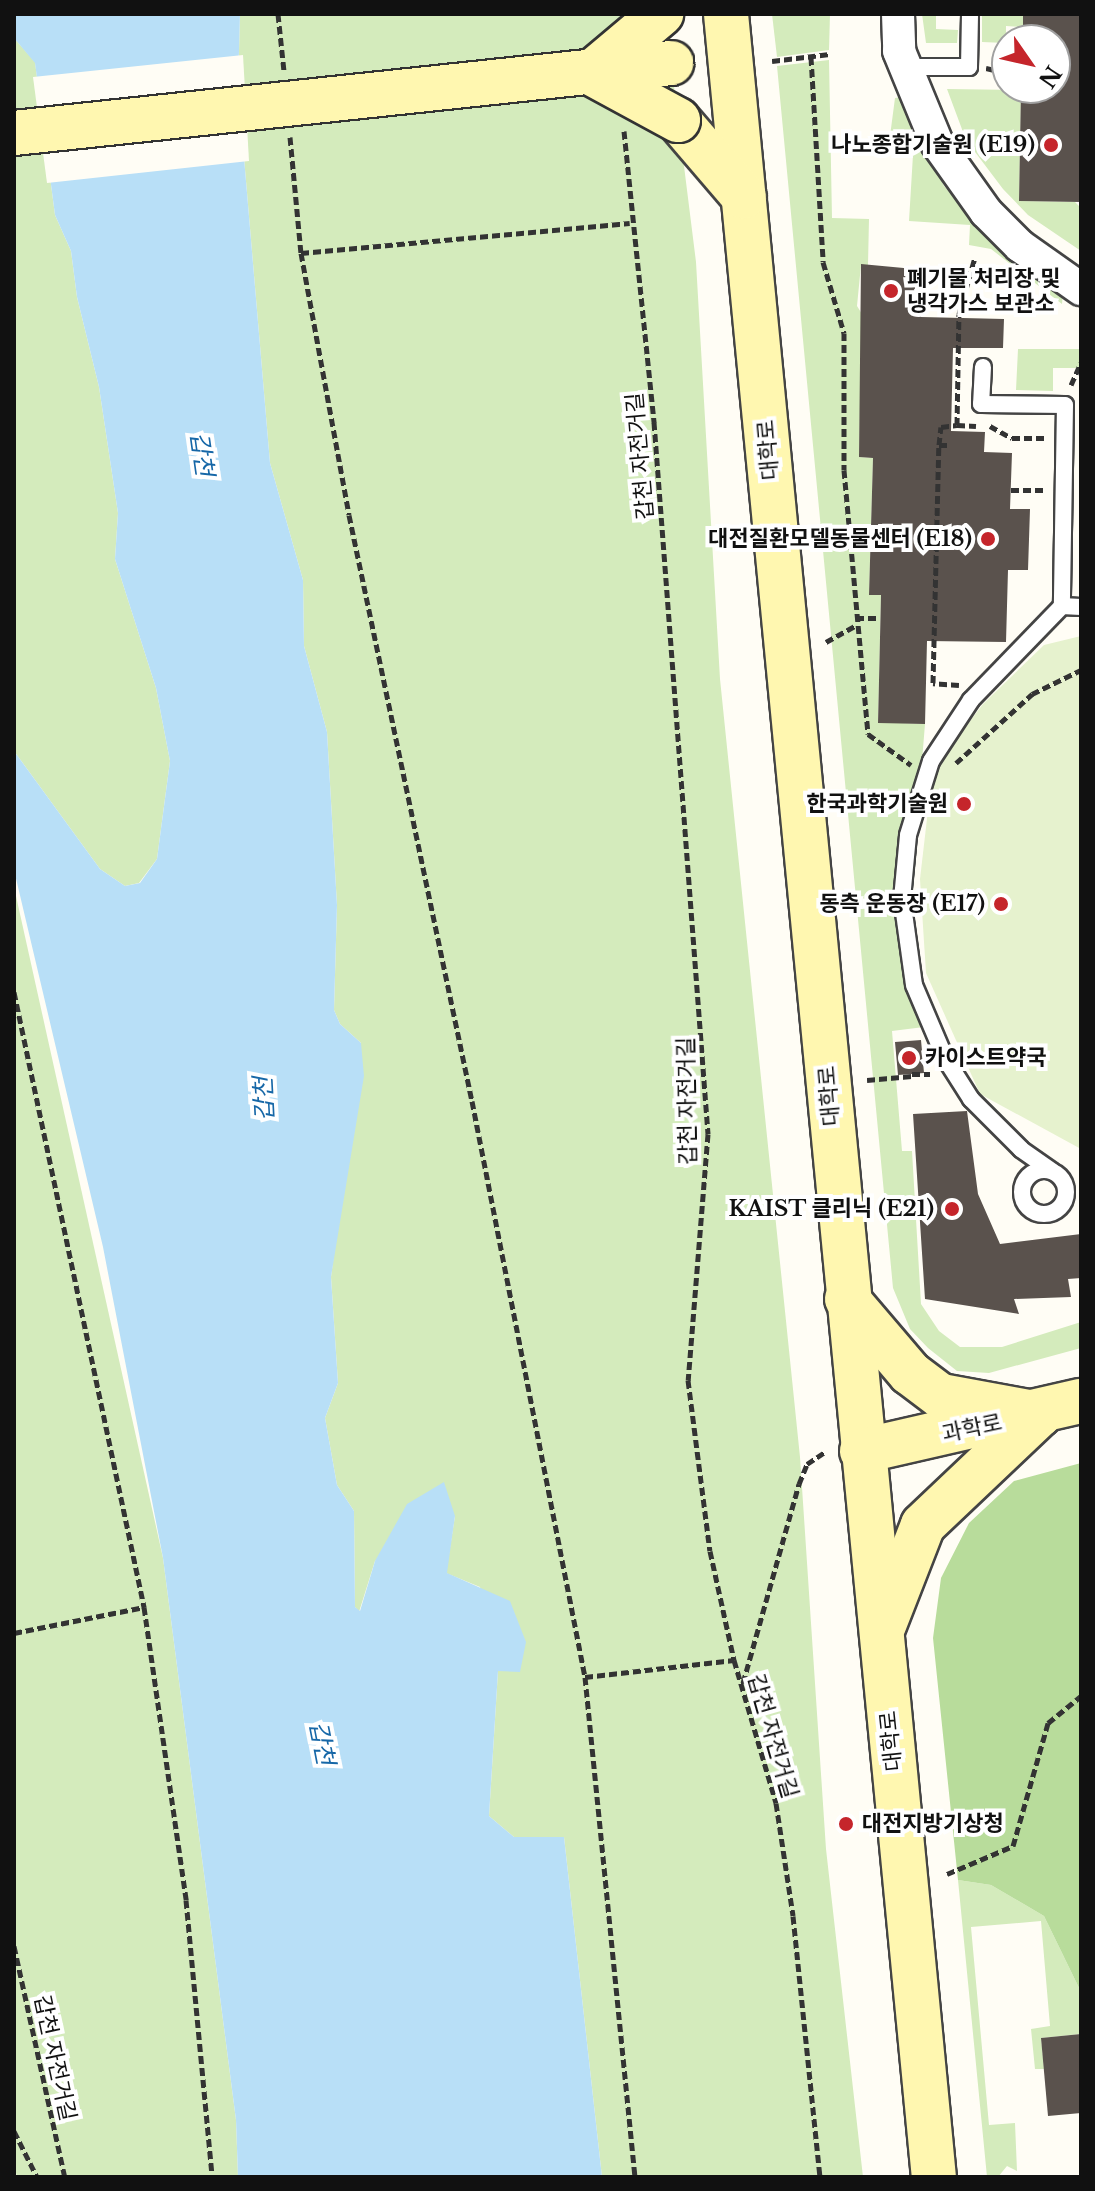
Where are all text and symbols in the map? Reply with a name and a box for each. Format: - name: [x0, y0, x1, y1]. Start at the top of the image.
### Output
- north arrow: [991, 24, 1071, 104]
- text: N: [1033, 60, 1067, 93]
- place label: 나노종합기술원 (E19): [832, 132, 1035, 158]
- marker: 나노종합기술원 (E19): [1042, 136, 1060, 154]
- place label: 폐기물 처리장 및 냉각가스 보관소: [907, 265, 1060, 316]
- marker: 폐기물 처리장 및 냉각가스 보관소: [882, 282, 900, 300]
- street label: 갑천 자전거길: [621, 391, 659, 521]
- street label: 대학로: [752, 419, 784, 481]
- water label: 갑천: [185, 430, 219, 478]
- place label: 대전질환모델동물센터 (E18): [709, 526, 972, 552]
- marker: 대전질환모델동물센터 (E18): [979, 530, 997, 548]
- place label: 한국과학기술원: [806, 791, 948, 817]
- marker: 한국과학기술원: [955, 795, 973, 813]
- place label: 동측 운동장 (E17): [819, 891, 985, 917]
- marker: 동측 운동장 (E17): [992, 895, 1010, 913]
- street label: 갑천 자전거길: [673, 1037, 701, 1165]
- place label: 카이스트약국: [925, 1045, 1046, 1071]
- marker: 카이스트약국: [900, 1049, 918, 1067]
- street label: 대학로: [813, 1065, 845, 1127]
- water label: 갑천: [248, 1076, 280, 1122]
- place label: KAIST 클리닉 (E21): [728, 1196, 934, 1222]
- marker: KAIST 클리닉 (E21): [941, 1198, 963, 1220]
- street label: 과학로: [940, 1409, 1004, 1447]
- street label: 갑천 자전거길: [743, 1671, 803, 1801]
- street label: 대학로: [875, 1709, 907, 1773]
- water label: 갑천: [304, 1719, 340, 1767]
- place label: 대전지방기상청: [862, 1811, 1004, 1837]
- marker: 대전지방기상청: [837, 1815, 855, 1833]
- street label: 갑천 자전거길: [29, 1993, 81, 2123]

